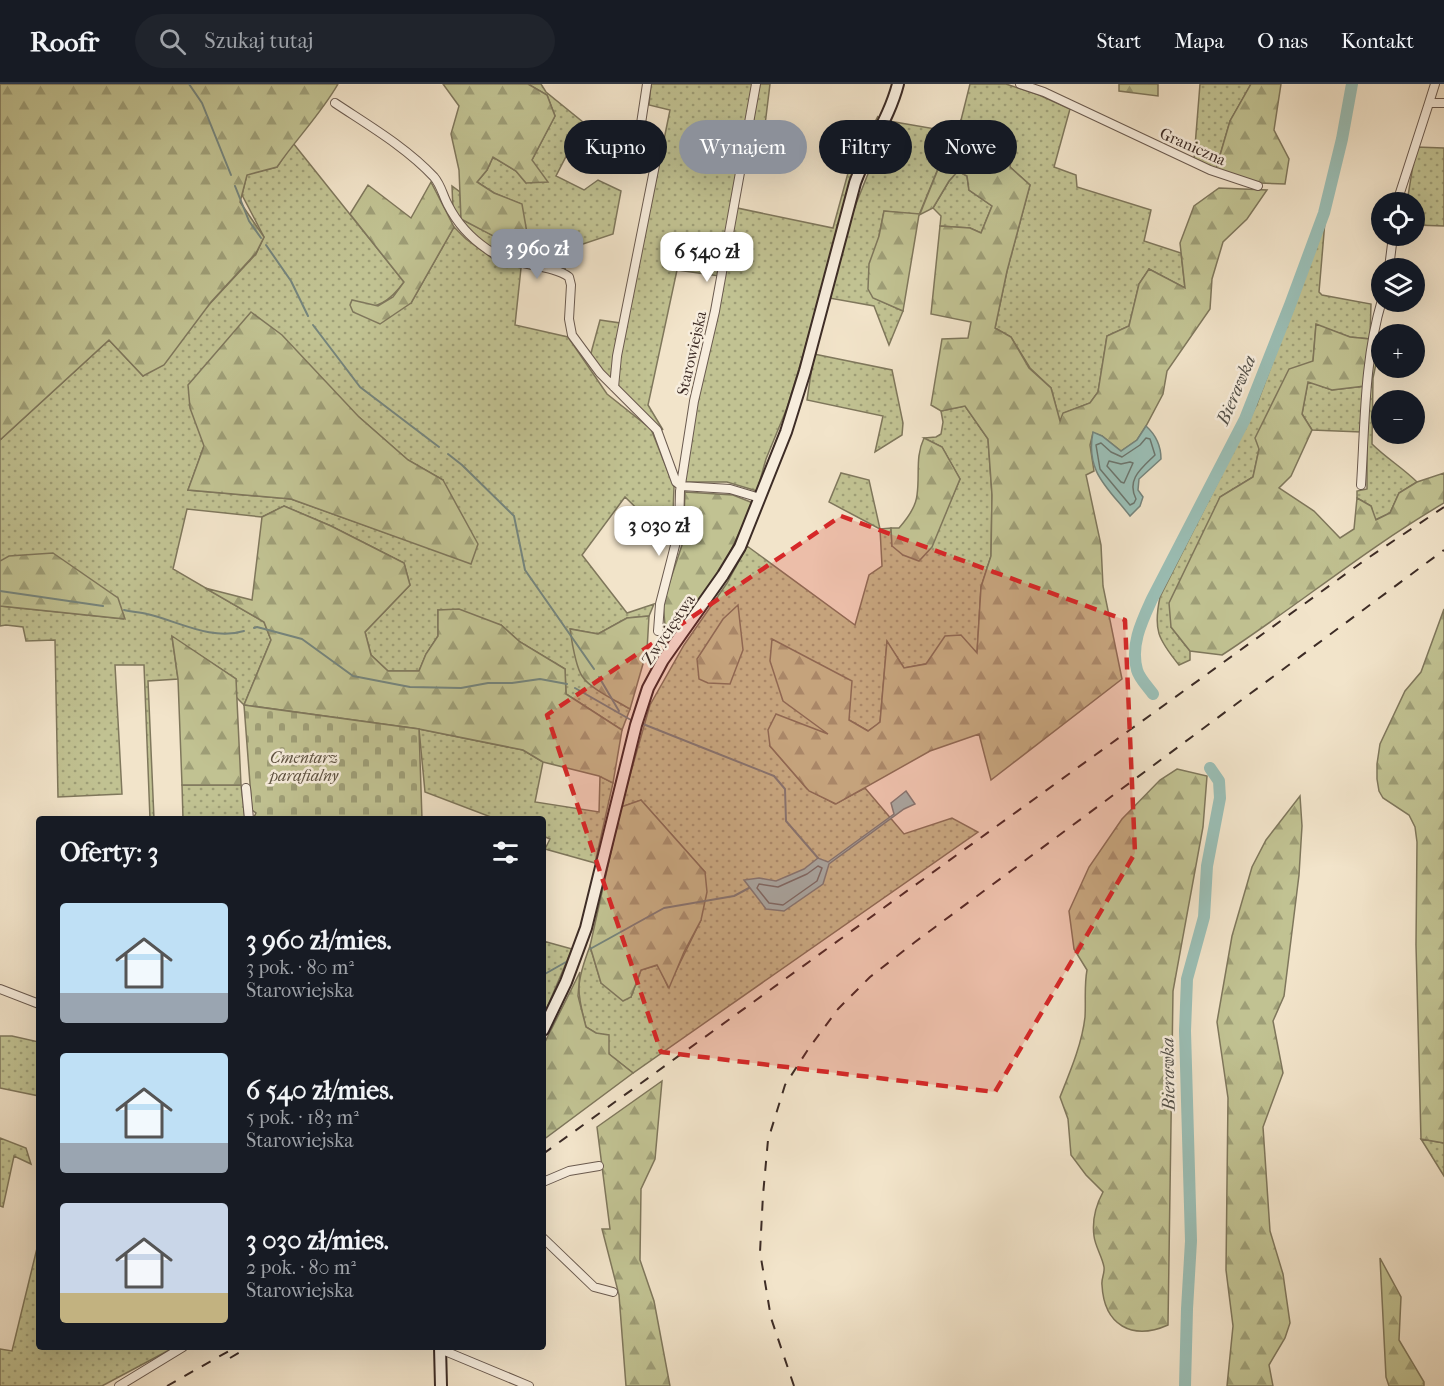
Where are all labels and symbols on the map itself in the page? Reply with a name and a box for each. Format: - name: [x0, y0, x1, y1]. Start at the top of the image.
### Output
- street label: Graniczna: [1157, 123, 1229, 170]
- pin: 3 960 zł: [475, 229, 599, 280]
- pin: 6 540 zł: [645, 232, 769, 283]
- street label: Starowiejska: [673, 309, 711, 397]
- water label: Bierawka: [1212, 352, 1260, 429]
- pin: 3 030 zł: [597, 506, 721, 557]
- street label: Zwycięstwa: [638, 590, 699, 668]
- park label: Cmentarz parafialny: [267, 748, 339, 785]
- water label: Bierawka: [1157, 1037, 1180, 1112]

